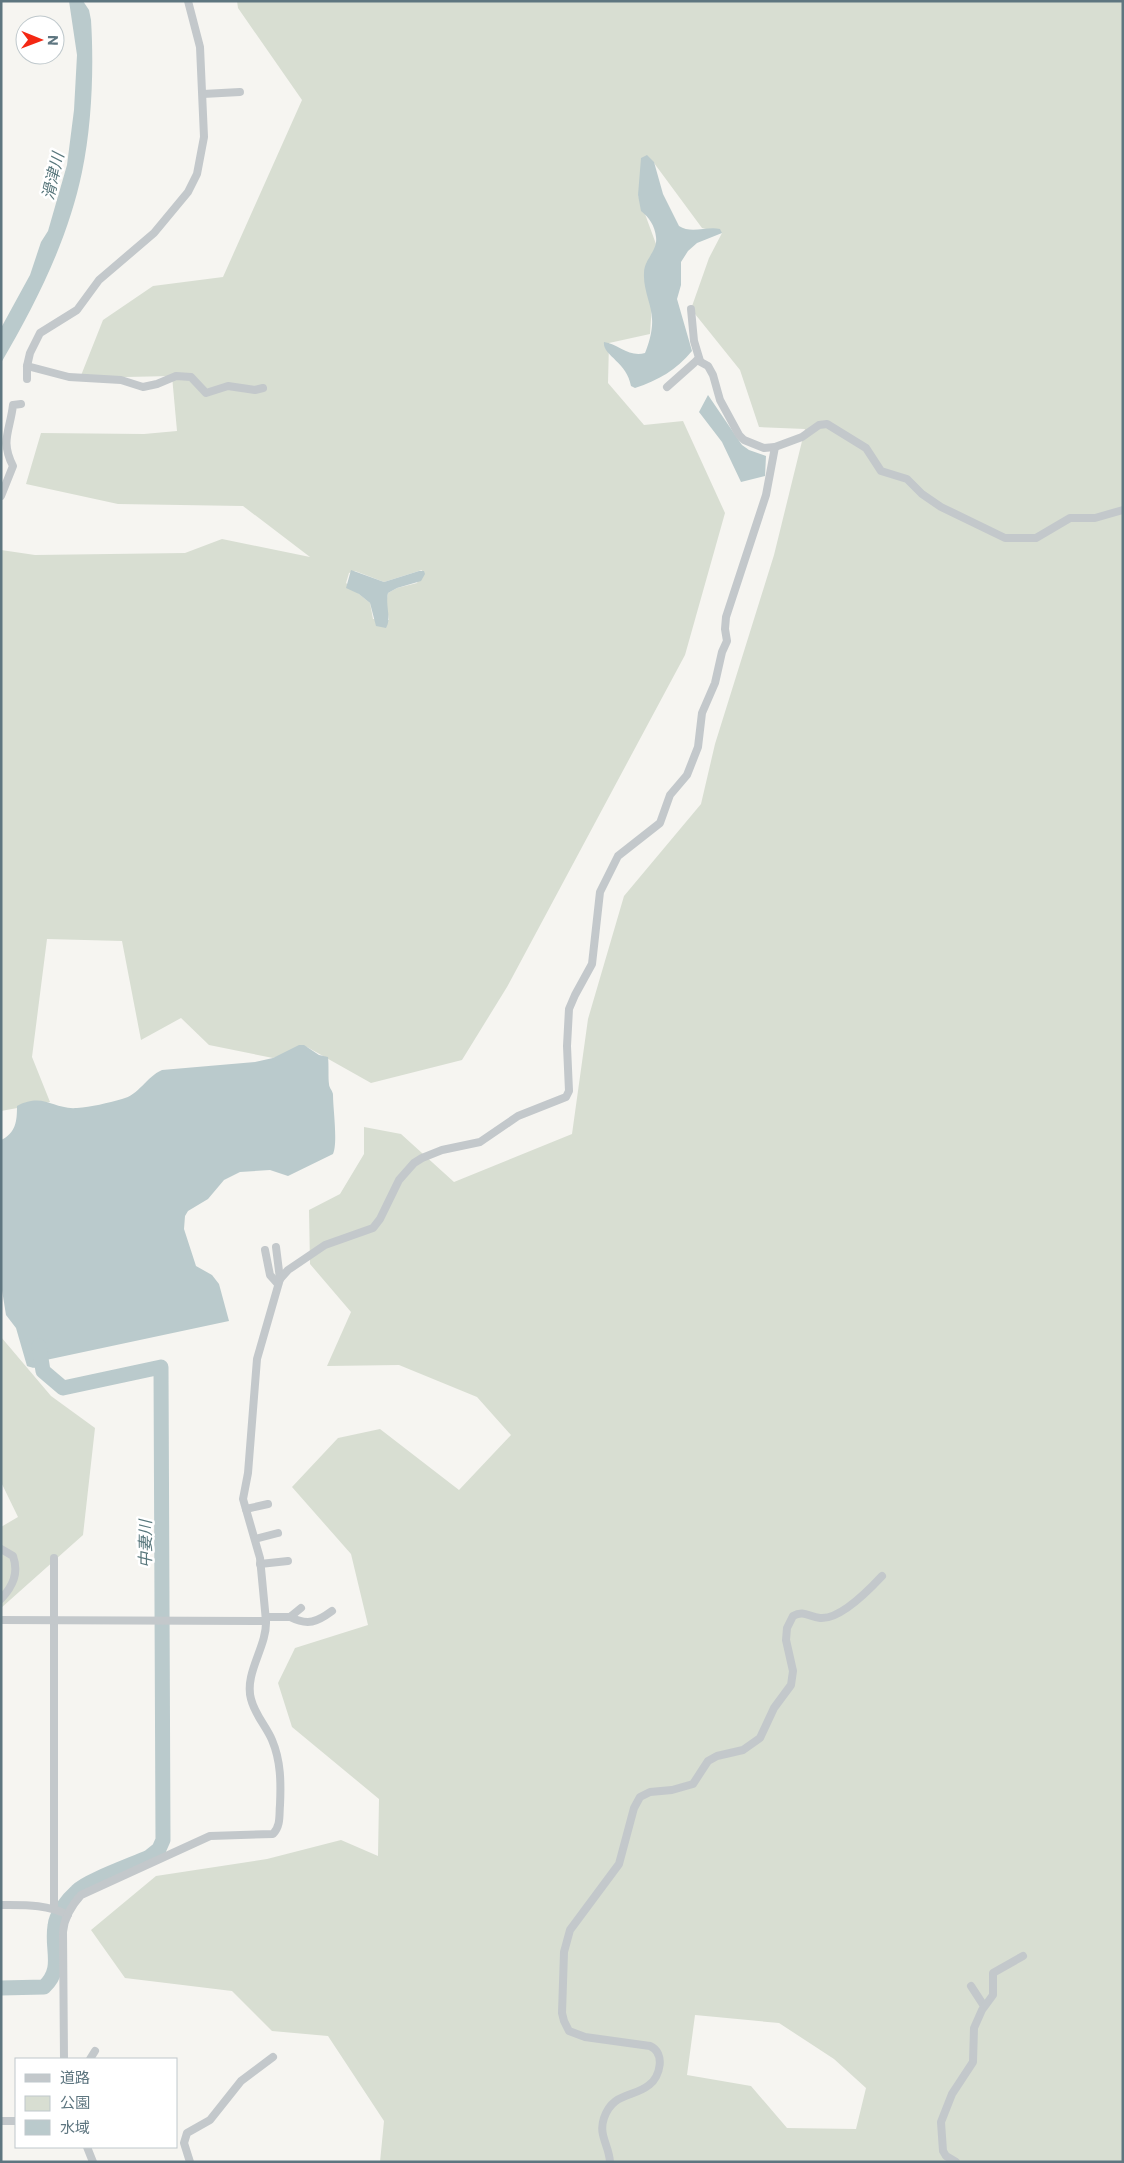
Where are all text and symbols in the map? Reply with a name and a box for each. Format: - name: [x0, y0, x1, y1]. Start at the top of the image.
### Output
- north arrow: [15, 15, 65, 65]
- text: N: [45, 35, 62, 46]
- water label: 滑津川: [37, 149, 67, 202]
- water label: 中妻川: [135, 1518, 154, 1568]
- legend: [15, 2058, 178, 2148]
- text: 道路: [60, 2068, 90, 2086]
- text: 公園: [60, 2093, 90, 2111]
- text: 水域: [60, 2118, 90, 2136]

